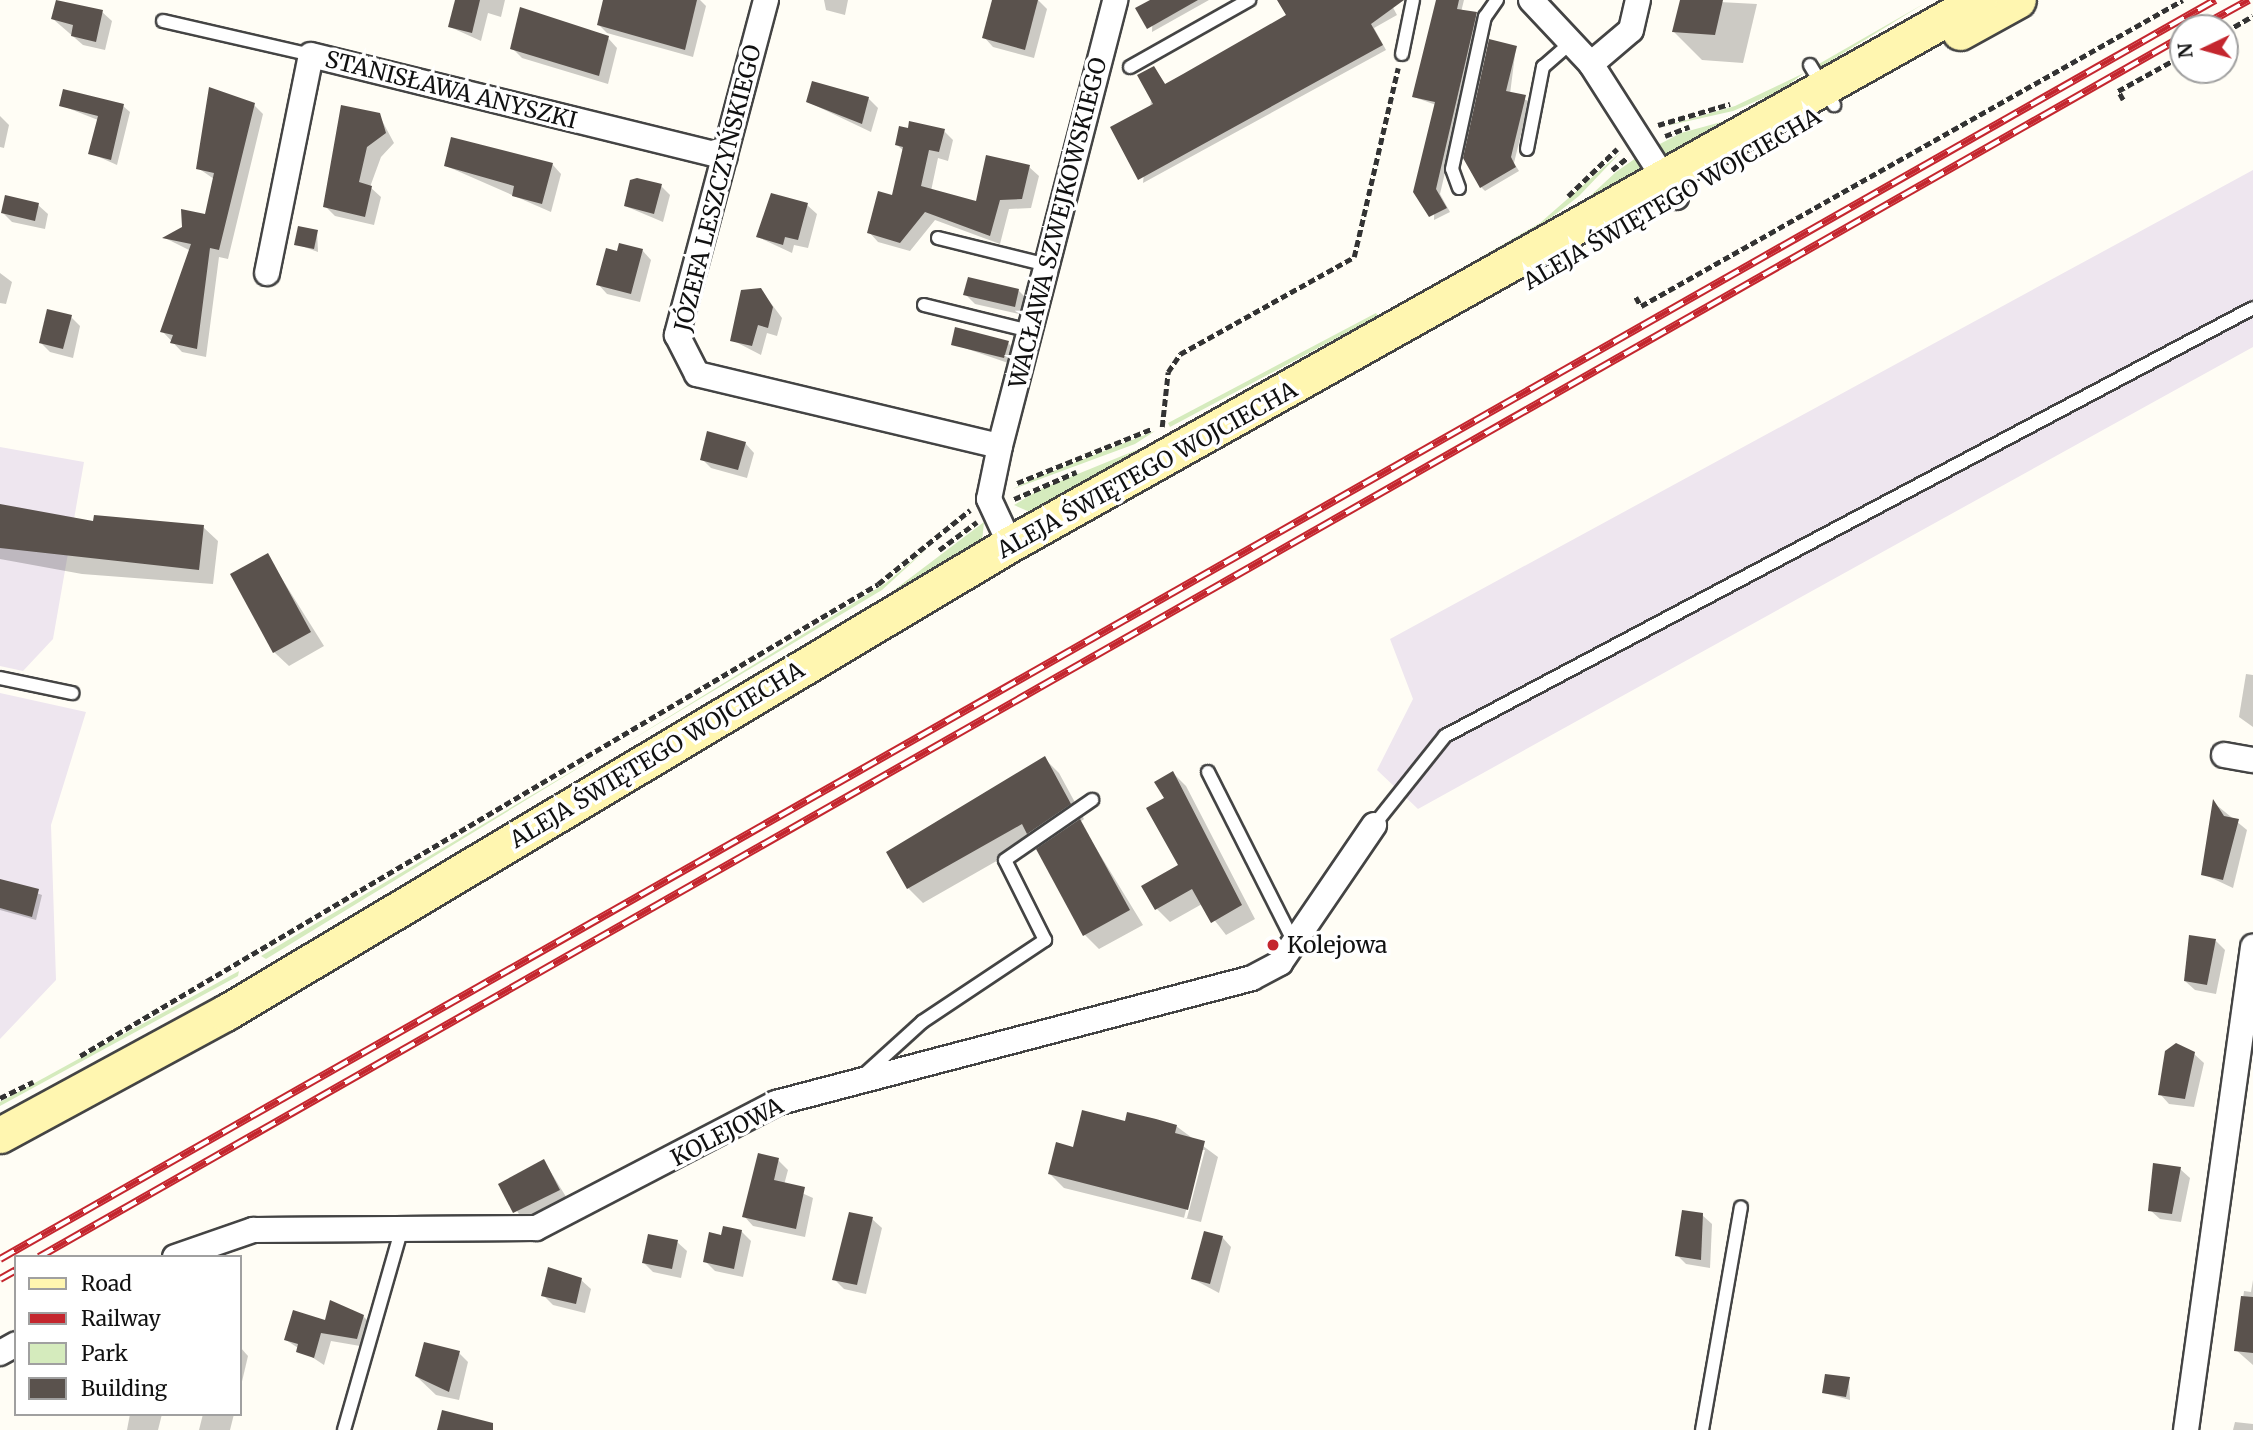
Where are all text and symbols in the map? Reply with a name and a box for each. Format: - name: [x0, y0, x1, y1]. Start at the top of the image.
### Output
- north arrow: [2169, 14, 2239, 84]
- street label: JÓZEFA LESZCZYŃSKIEGO: [669, 42, 767, 334]
- text: N: [2172, 42, 2198, 59]
- street label: STANISŁAWA ANYSZKI: [322, 45, 580, 135]
- street label: WACŁAWA SZWEJKOWSKIEGO: [1003, 55, 1113, 391]
- street label: ALEJA ŚWIĘTEGO WOJCIECHA: [1518, 102, 1826, 296]
- street label: ALEJA ŚWIĘTEGO WOJCIECHA: [992, 376, 1302, 564]
- street label: ALEJA ŚWIĘTEGO WOJCIECHA: [505, 656, 809, 854]
- place label: Kolejowa: [1287, 931, 1387, 959]
- marker: Kolejowa: [1265, 937, 1281, 953]
- street label: KOLEJOWA: [666, 1092, 788, 1172]
- legend: [14, 1255, 242, 1416]
- text: Road: [81, 1270, 132, 1297]
- text: Railway: [81, 1305, 161, 1332]
- text: Park: [81, 1340, 128, 1367]
- text: Building: [81, 1375, 167, 1402]

